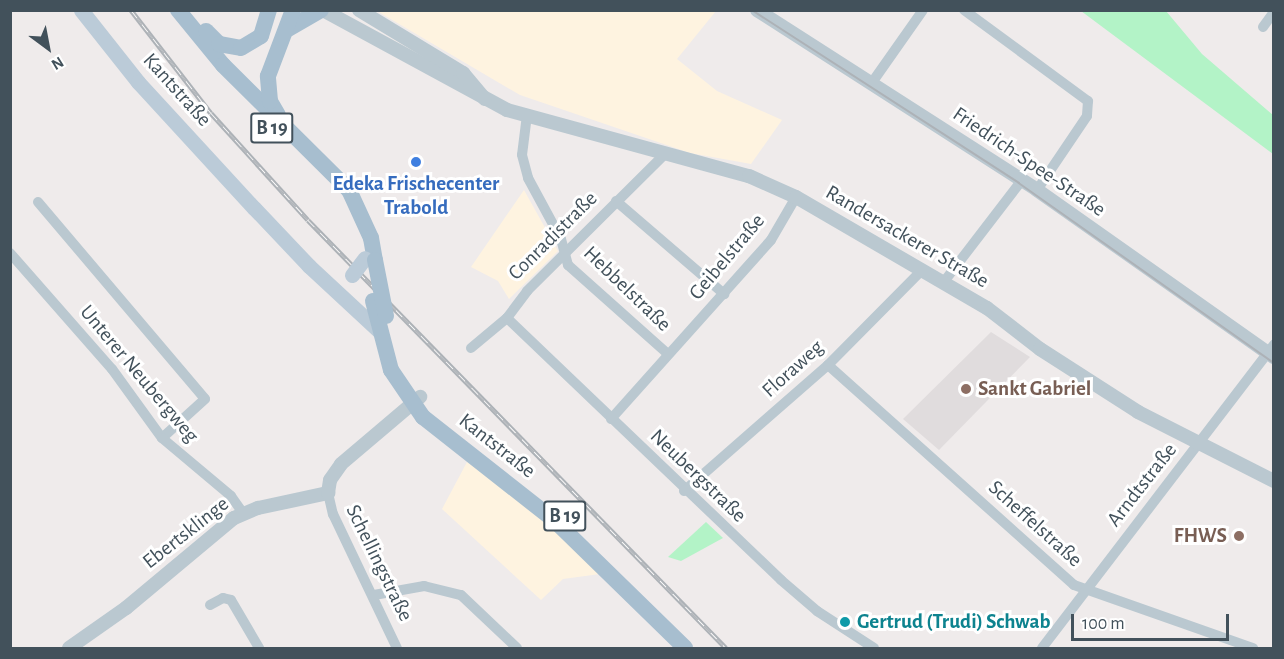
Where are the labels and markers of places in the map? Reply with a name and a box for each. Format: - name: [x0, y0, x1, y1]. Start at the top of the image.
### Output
- marker: Edeka Frischecenter Trabold: [409, 155, 423, 169]
- place label: Edeka Frischecenter Trabold: [333, 171, 499, 221]
- place label: Sankt Gabriel: [978, 376, 1091, 402]
- marker: Sankt Gabriel: [959, 382, 973, 396]
- place label: FHWS: [1174, 523, 1227, 549]
- marker: FHWS: [1232, 529, 1246, 543]
- place label: Gertrud (Trudi) Schwab: [857, 609, 1051, 635]
- marker: Gertrud (Trudi) Schwab: [838, 615, 852, 629]

